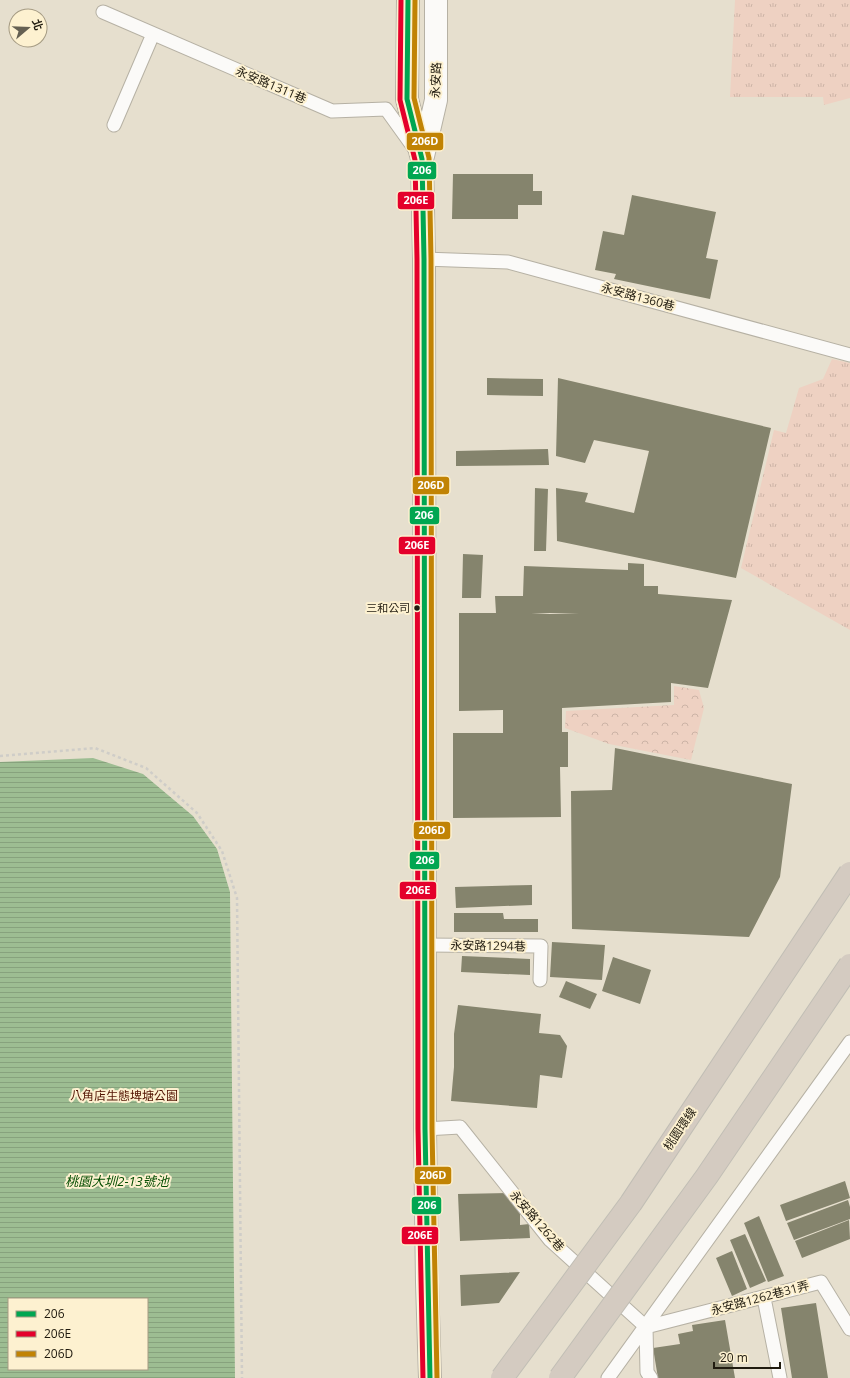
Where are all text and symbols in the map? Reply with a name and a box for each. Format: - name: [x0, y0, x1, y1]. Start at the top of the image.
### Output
- north arrow: [8, 8, 48, 48]
- text: 北: [29, 17, 47, 32]
- street label: 永安路1311巷: [233, 62, 309, 107]
- street label: 永安路: [426, 62, 445, 98]
- line badge: 206D: [406, 132, 444, 151]
- text: 206D: [411, 133, 439, 148]
- line badge: 206: [407, 161, 437, 180]
- text: 206: [413, 162, 431, 177]
- line badge: 206E: [397, 191, 435, 210]
- text: 206E: [403, 192, 429, 207]
- street label: 永安路1360巷: [599, 279, 677, 314]
- line badge: 206D: [412, 476, 450, 495]
- text: 206D: [417, 477, 445, 492]
- line badge: 206: [409, 506, 440, 525]
- text: 206: [415, 507, 433, 522]
- line badge: 206E: [398, 536, 436, 555]
- text: 206E: [404, 537, 430, 552]
- place label: 三和公司: [366, 600, 410, 615]
- marker: 三和公司: [412, 603, 422, 613]
- line badge: 206D: [413, 821, 451, 840]
- text: 206D: [418, 822, 446, 837]
- line badge: 206: [409, 851, 440, 870]
- text: 206: [416, 852, 434, 867]
- line badge: 206E: [399, 881, 437, 900]
- text: 206E: [405, 882, 431, 897]
- street label: 永安路1294巷: [450, 936, 526, 955]
- park label: 八角店生態埤塘公園: [70, 1087, 178, 1104]
- street label: 桃園環線: [659, 1104, 700, 1153]
- line badge: 206D: [414, 1166, 452, 1185]
- text: 206D: [419, 1167, 447, 1182]
- water label: 桃園大圳2-13號池: [65, 1172, 171, 1190]
- street label: 永安路1262巷: [506, 1187, 569, 1255]
- line badge: 206: [411, 1196, 442, 1215]
- text: 206: [418, 1197, 436, 1212]
- line badge: 206E: [401, 1226, 439, 1245]
- text: 206E: [407, 1227, 433, 1242]
- street label: 永安路1262巷31弄: [709, 1276, 811, 1319]
- legend: [8, 1298, 148, 1370]
- text: 206: [44, 1305, 65, 1322]
- text: 206E: [44, 1325, 71, 1342]
- scale bar: [714, 1344, 780, 1370]
- text: 206D: [44, 1345, 73, 1362]
- text: 20 m: [720, 1349, 748, 1366]

